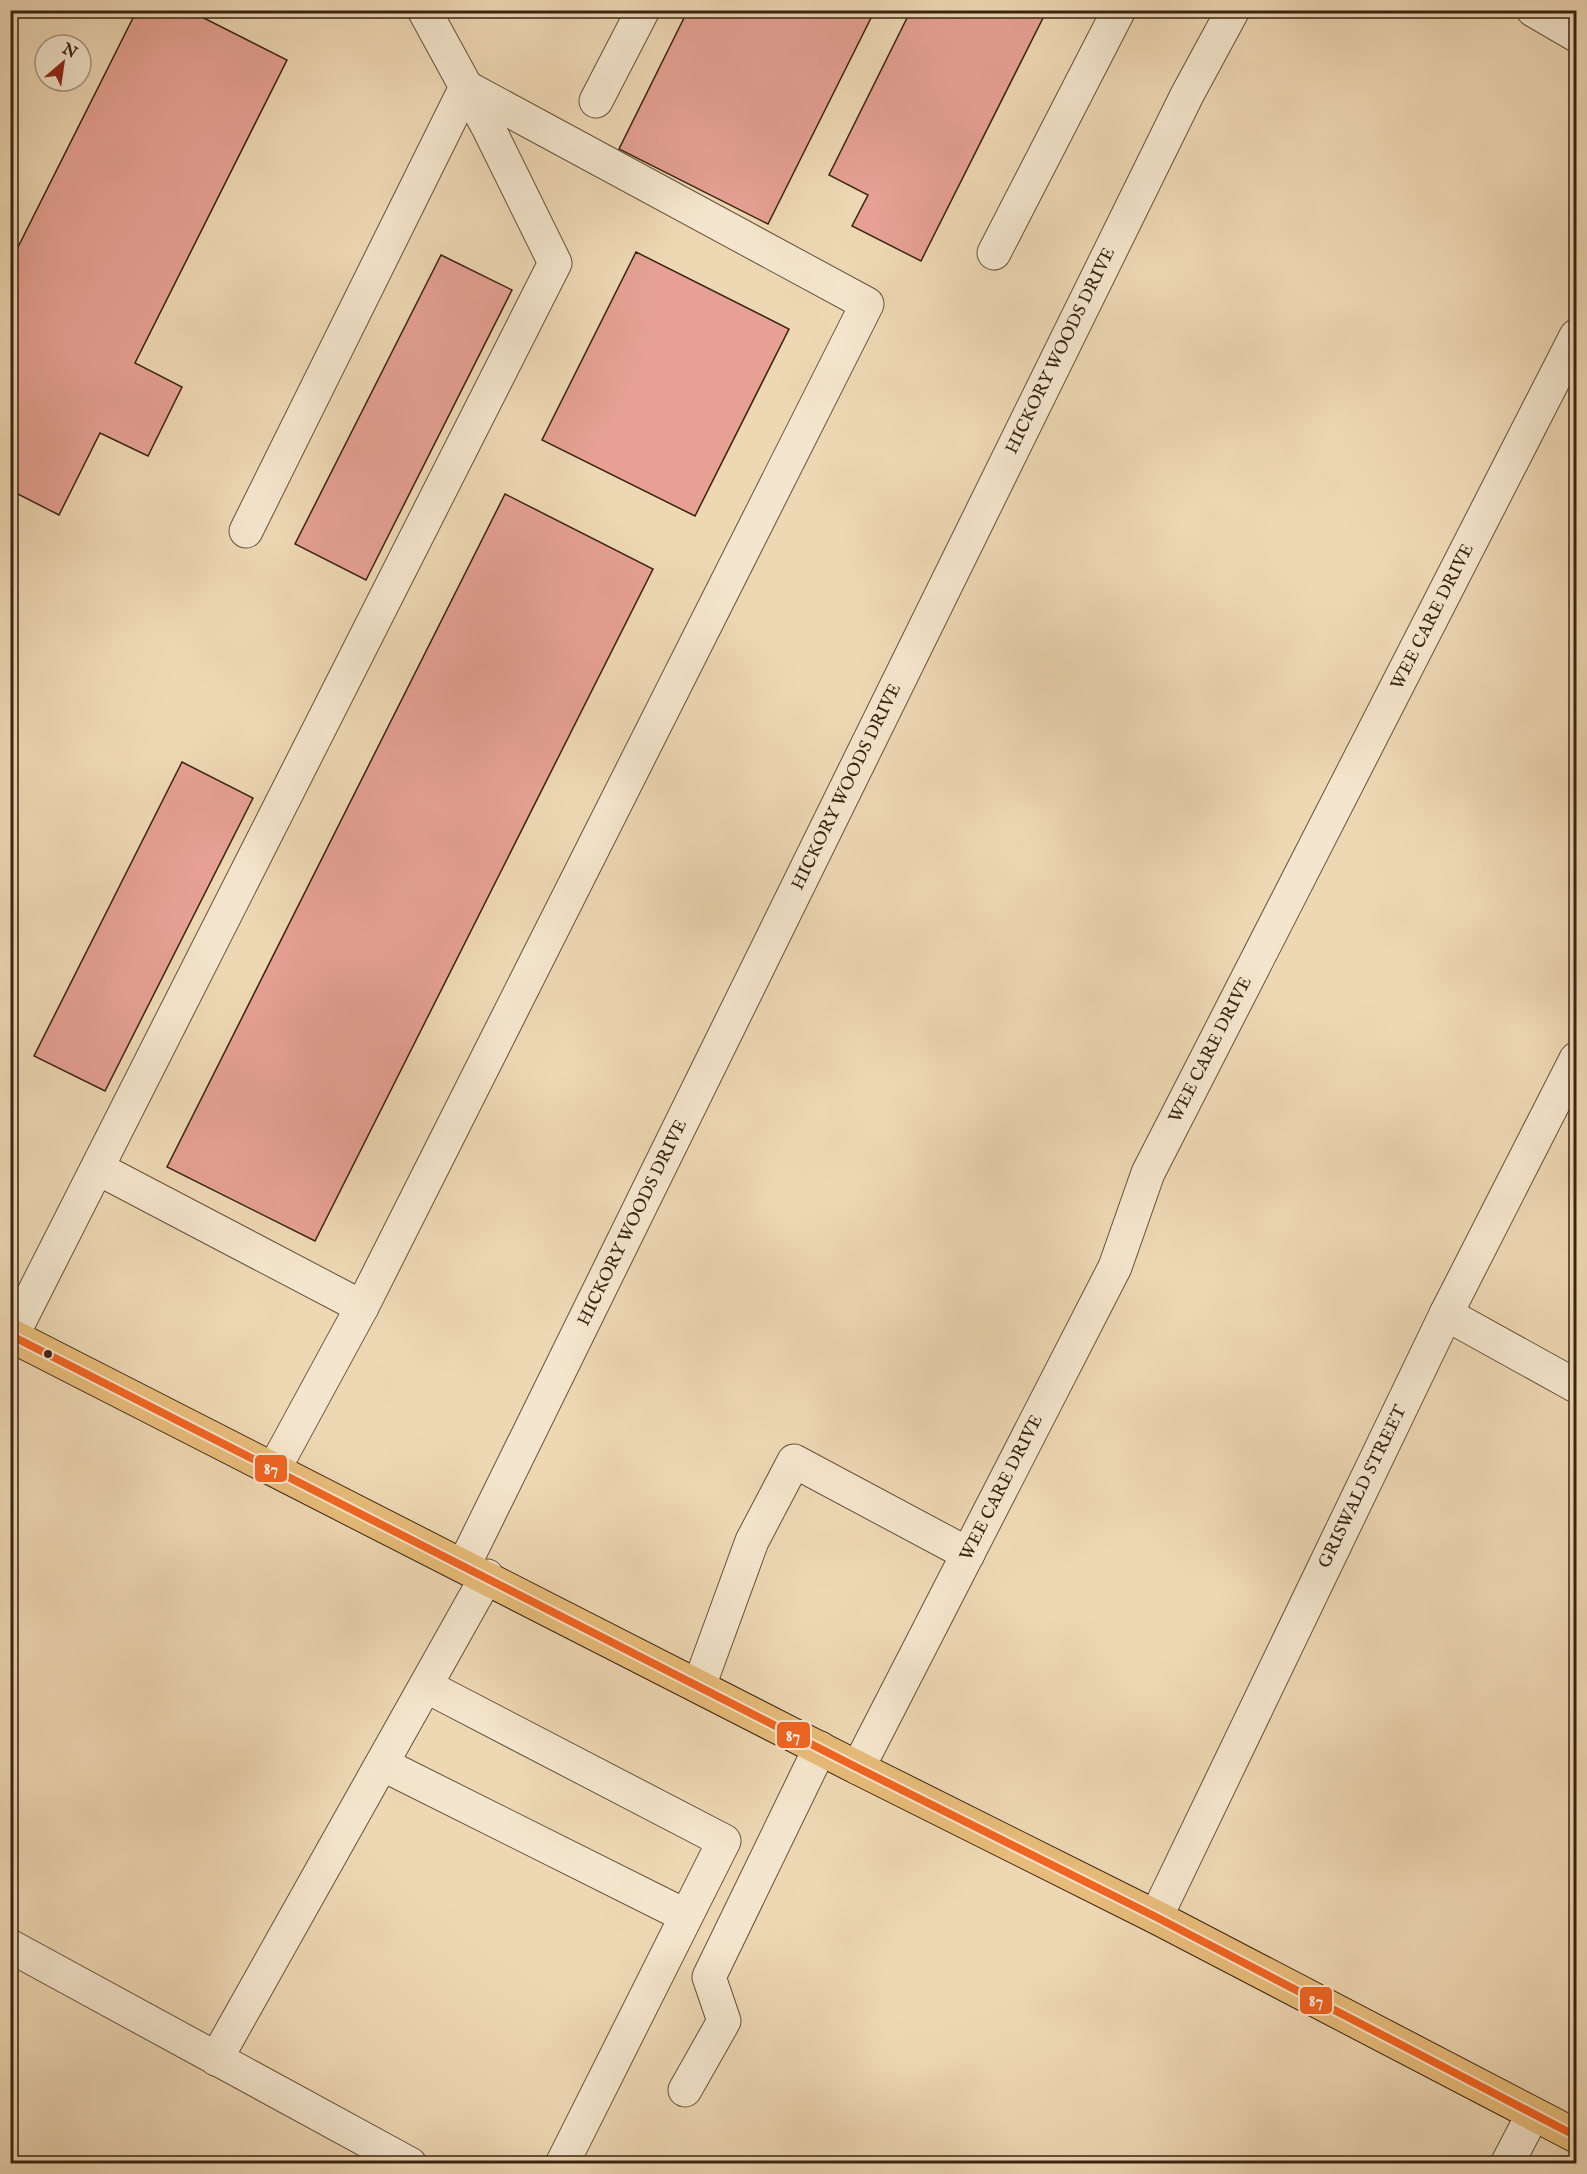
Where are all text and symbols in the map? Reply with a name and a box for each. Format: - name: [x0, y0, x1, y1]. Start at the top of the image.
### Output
- north arrow: [33, 33, 93, 93]
- text: N: [58, 39, 80, 64]
- street label: HICKORY WOODS DRIVE: [1001, 244, 1121, 458]
- street label: WEE CARE DRIVE: [1386, 540, 1480, 694]
- street label: HICKORY WOODS DRIVE: [787, 680, 907, 894]
- street label: WEE CARE DRIVE: [1164, 973, 1258, 1127]
- street label: HICKORY WOODS DRIVE: [573, 1116, 693, 1330]
- unlabelled marker: [42, 1348, 54, 1360]
- street label: GRISWALD STREET: [1314, 1402, 1412, 1572]
- street label: WEE CARE DRIVE: [955, 1411, 1049, 1565]
- line badge: 87: [254, 1454, 288, 1483]
- text: 87: [264, 1460, 278, 1480]
- line badge: 87: [776, 1721, 811, 1749]
- text: 87: [786, 1727, 800, 1747]
- line badge: 87: [1299, 1986, 1333, 2015]
- text: 87: [1309, 1992, 1323, 2012]

